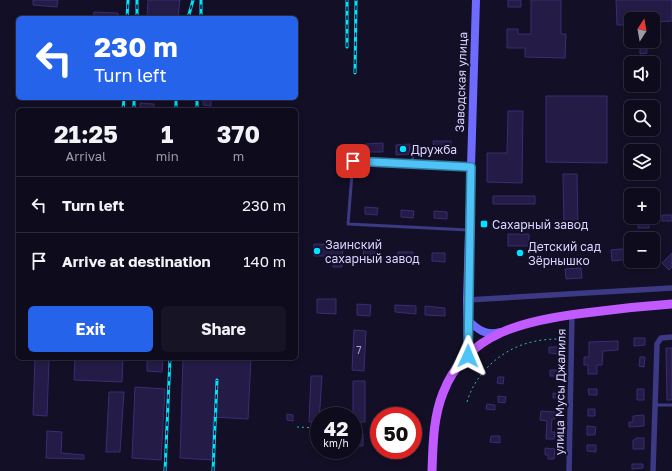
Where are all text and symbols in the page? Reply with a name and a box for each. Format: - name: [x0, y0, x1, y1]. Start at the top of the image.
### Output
- north arrow: [624, 12, 660, 48]
- map controls: [624, 12, 660, 268]
- text: 230 m: [94, 30, 178, 63]
- street label: Заводская улица: [452, 31, 470, 133]
- icon: left: [28, 32, 80, 84]
- button: sound: [624, 56, 660, 92]
- text: Turn left: [94, 64, 167, 86]
- button: search: [624, 100, 660, 136]
- text: 21:25: [54, 119, 118, 148]
- text: 1: [161, 119, 173, 148]
- text: 370: [217, 119, 260, 148]
- place label: Дружба: [411, 142, 457, 157]
- pin: [336, 144, 370, 178]
- marker: Дружба: [398, 144, 408, 154]
- button: layers: [624, 144, 660, 180]
- text: Arrival: [66, 148, 106, 164]
- text: min: [156, 148, 179, 164]
- text: m: [233, 148, 244, 164]
- icon: arrive: [342, 150, 364, 172]
- button: +: [624, 188, 660, 224]
- icon: left: [28, 194, 50, 216]
- text: Turn left: [62, 196, 124, 214]
- text: 230 m: [242, 196, 286, 214]
- place label: Сахарный завод: [492, 217, 588, 232]
- marker: Сахарный завод: [479, 219, 489, 229]
- button: −: [624, 232, 660, 268]
- place label: Заинский сахарный завод: [325, 237, 420, 266]
- place label: Детский сад Зёрнышко: [528, 239, 601, 268]
- marker: Заинский сахарный завод: [312, 246, 322, 256]
- marker: Детский сад Зёрнышко: [515, 248, 525, 258]
- icon: arrive: [28, 250, 50, 272]
- text: Arrive at destination: [62, 252, 211, 270]
- text: 140 m: [243, 252, 286, 270]
- button: Exit: [28, 306, 153, 352]
- button: Share: [161, 306, 286, 352]
- street label: улица Мусы Джалиля: [551, 329, 569, 455]
- position arrow: [447, 335, 489, 377]
- house number: 7: [356, 344, 362, 356]
- speed limit sign: 50: [370, 407, 422, 459]
- text: 42: [324, 416, 348, 440]
- text: km/h: [323, 437, 349, 449]

